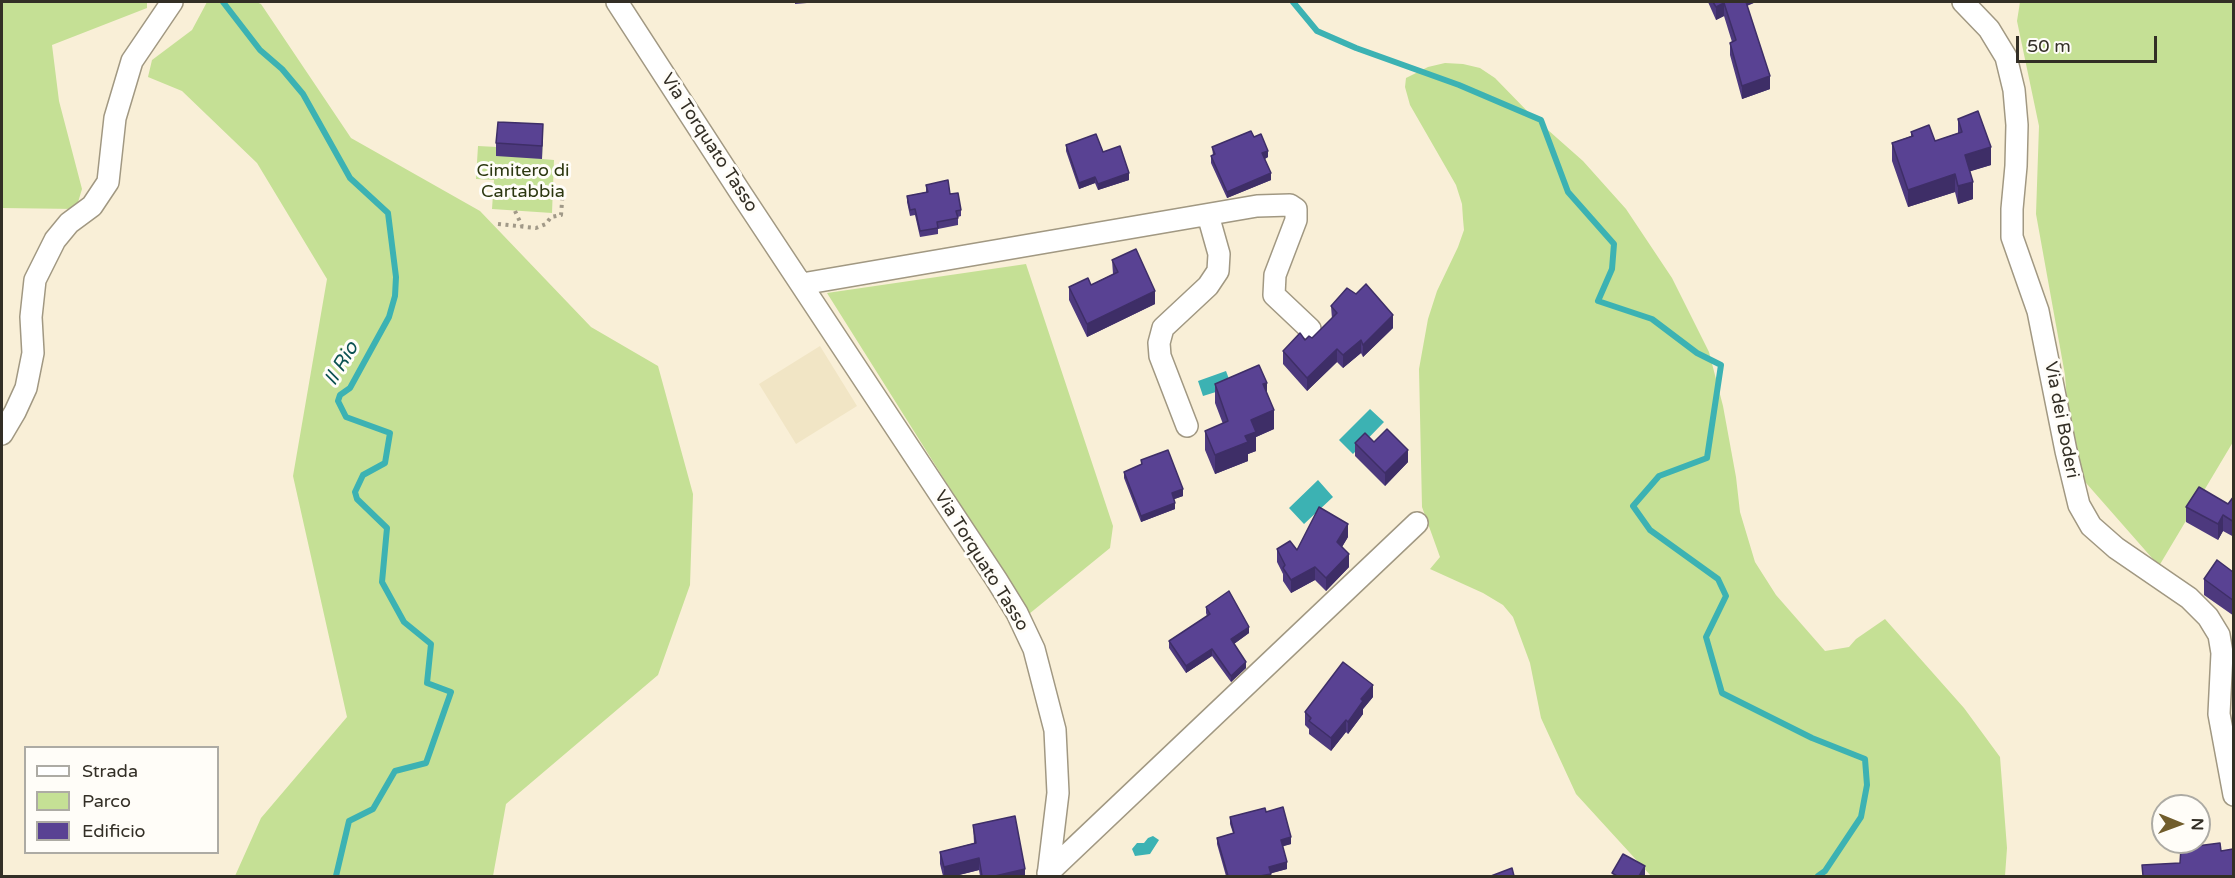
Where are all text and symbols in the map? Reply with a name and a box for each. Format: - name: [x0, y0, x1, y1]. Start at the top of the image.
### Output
- scale bar: [2019, 24, 2160, 62]
- text: 50 m: [2027, 35, 2071, 57]
- street label: Via Torquato Tasso: [656, 69, 762, 217]
- park label: Cimitero di Cartabbia: [476, 160, 570, 202]
- water label: Il Rio: [320, 338, 364, 390]
- street label: Via dei Boderi: [2039, 360, 2083, 480]
- street label: Via Torquato Tasso: [929, 487, 1033, 635]
- legend: [24, 746, 219, 854]
- text: Strada: [82, 760, 138, 782]
- text: Parco: [82, 790, 131, 812]
- north arrow: [2151, 794, 2211, 854]
- text: N: [2187, 818, 2207, 831]
- text: Edificio: [82, 820, 146, 842]

